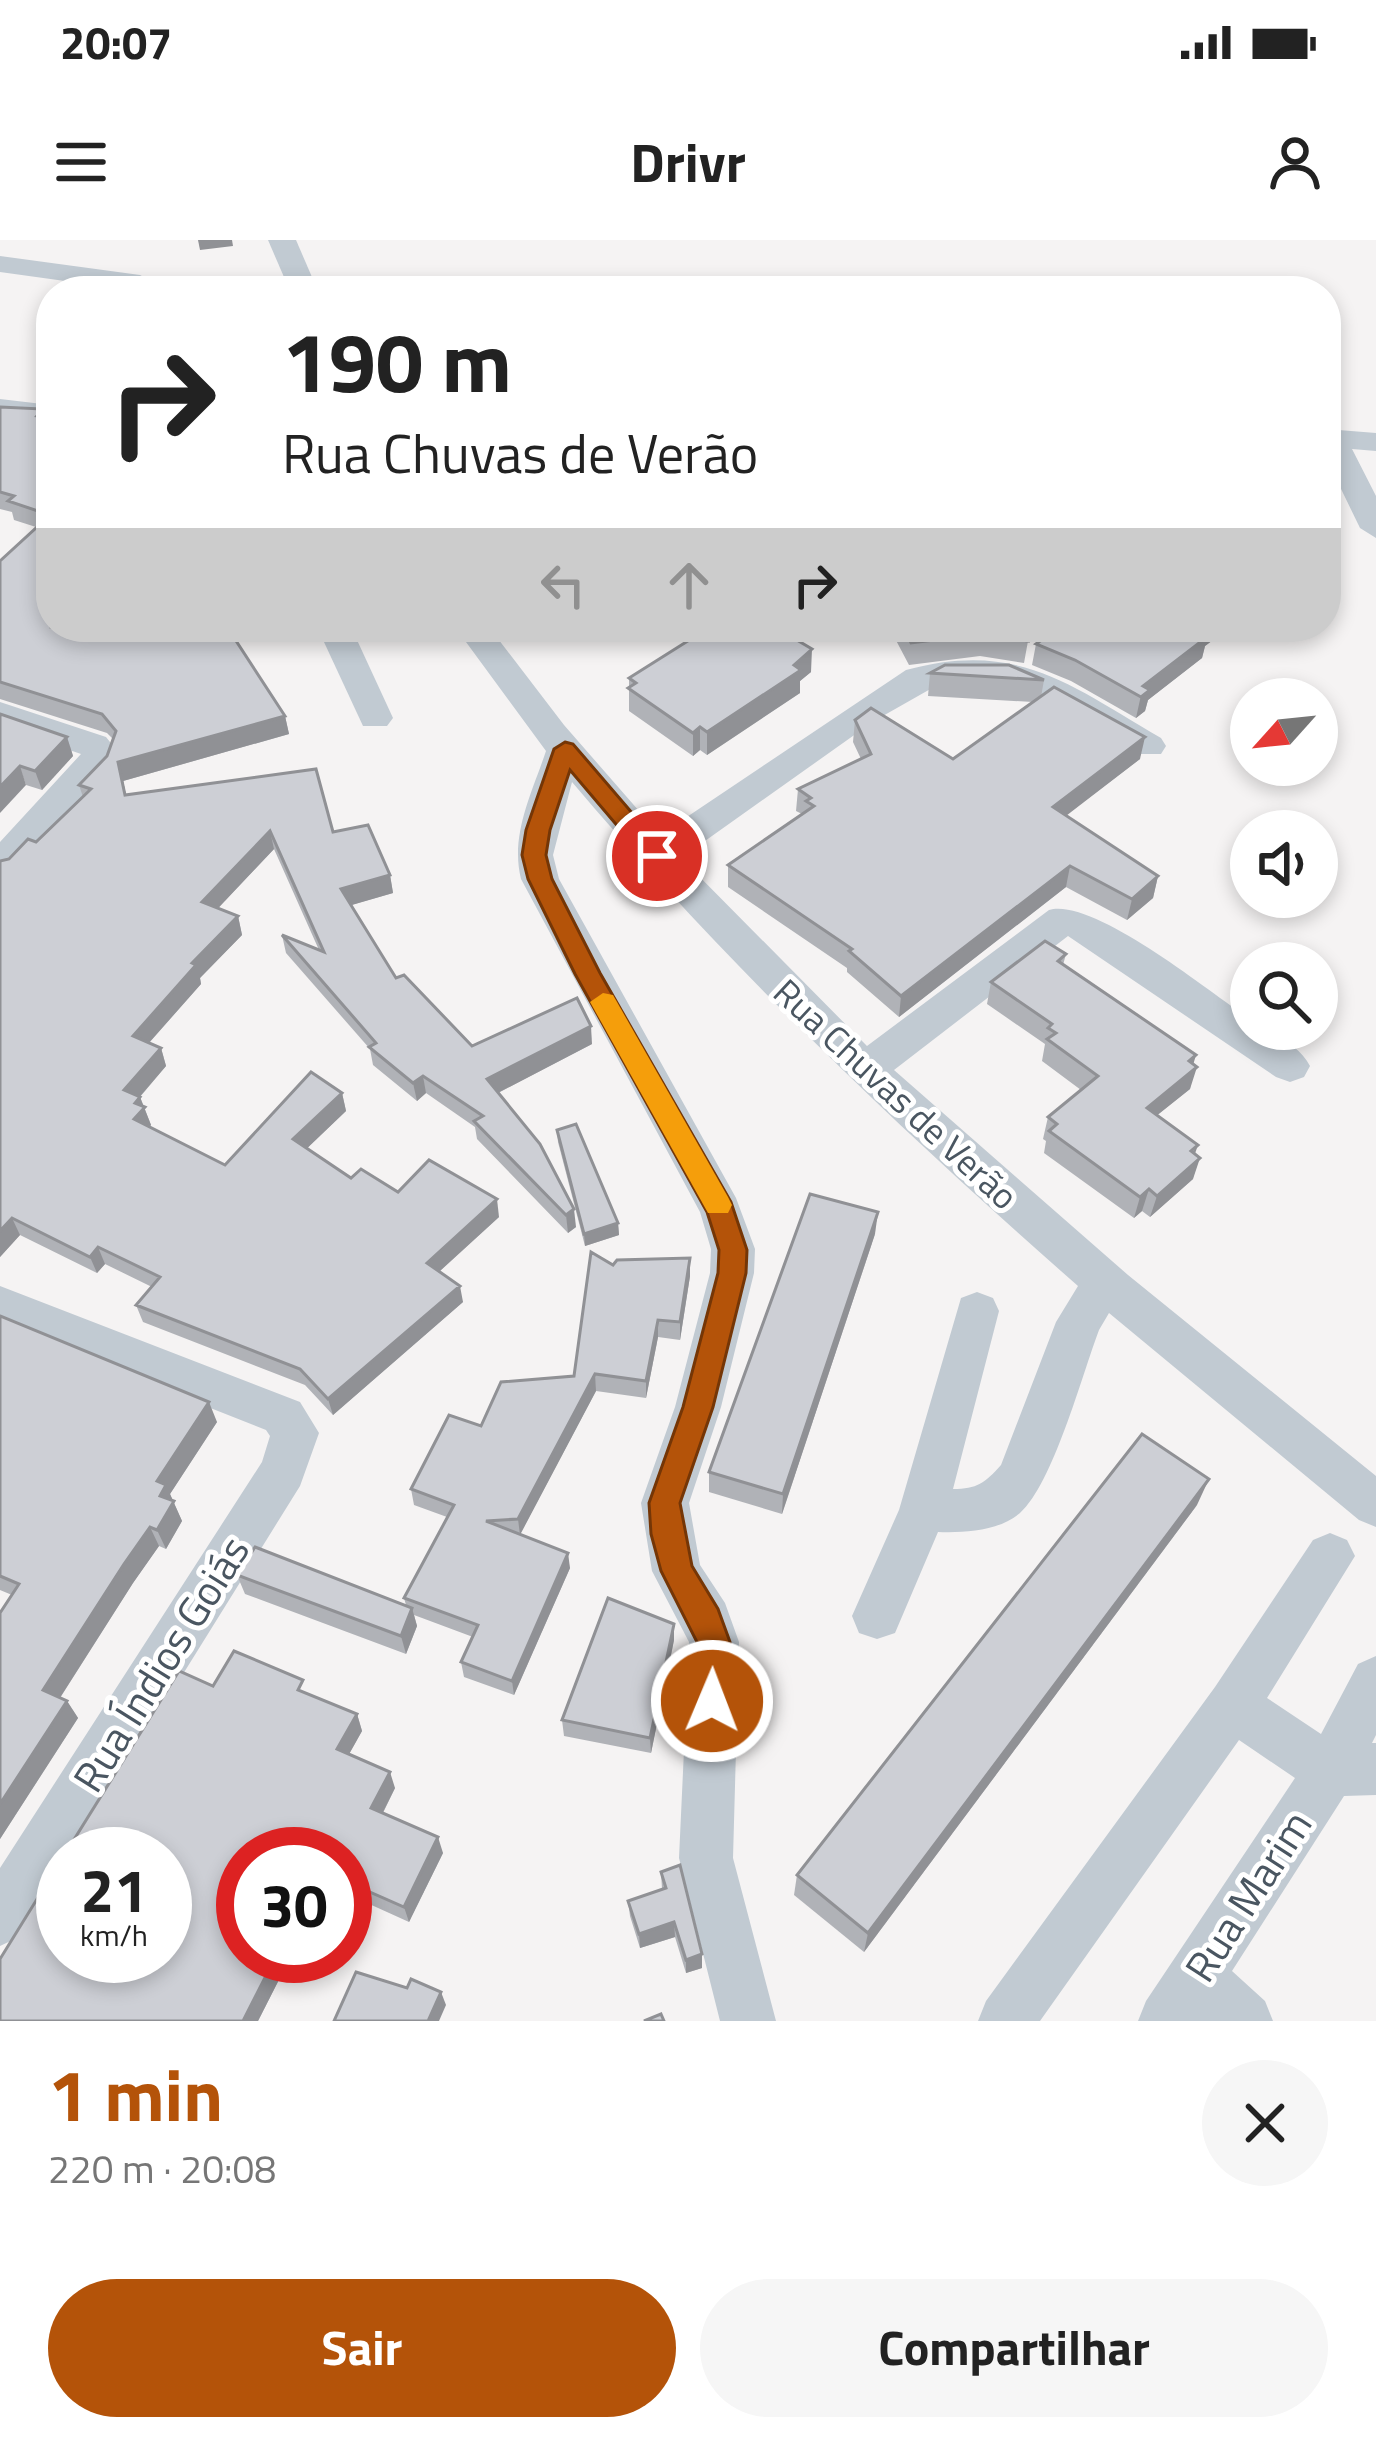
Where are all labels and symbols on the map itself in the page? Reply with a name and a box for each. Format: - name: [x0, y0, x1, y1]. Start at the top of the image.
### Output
- north arrow: [1230, 678, 1338, 786]
- pin: [606, 805, 708, 907]
- street label: Rua Chuvas de Verão: [761, 965, 1031, 1222]
- street label: Rua Índios Goiás: [56, 1523, 265, 1804]
- position arrow: [649, 1638, 775, 1764]
- street label: Rua Marim: [1168, 1797, 1327, 1994]
- speed limit sign: 30: [216, 1827, 372, 1983]

